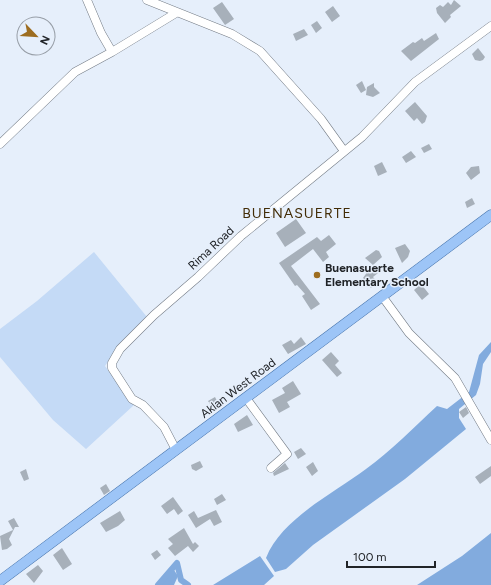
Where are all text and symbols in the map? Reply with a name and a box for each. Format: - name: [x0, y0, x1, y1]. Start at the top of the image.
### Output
- north arrow: [16, 16, 56, 56]
- text: N: [37, 33, 52, 47]
- district label: BUENASUERTE: [242, 205, 352, 222]
- street label: Rima Road: [185, 223, 237, 273]
- place label: Buenasuerte Elementary School: [325, 261, 429, 289]
- marker: Buenasuerte Elementary School: [312, 270, 322, 280]
- street label: Aklan West Road: [198, 355, 278, 421]
- scale bar: [347, 543, 435, 569]
- text: 100 m: [353, 550, 387, 564]

